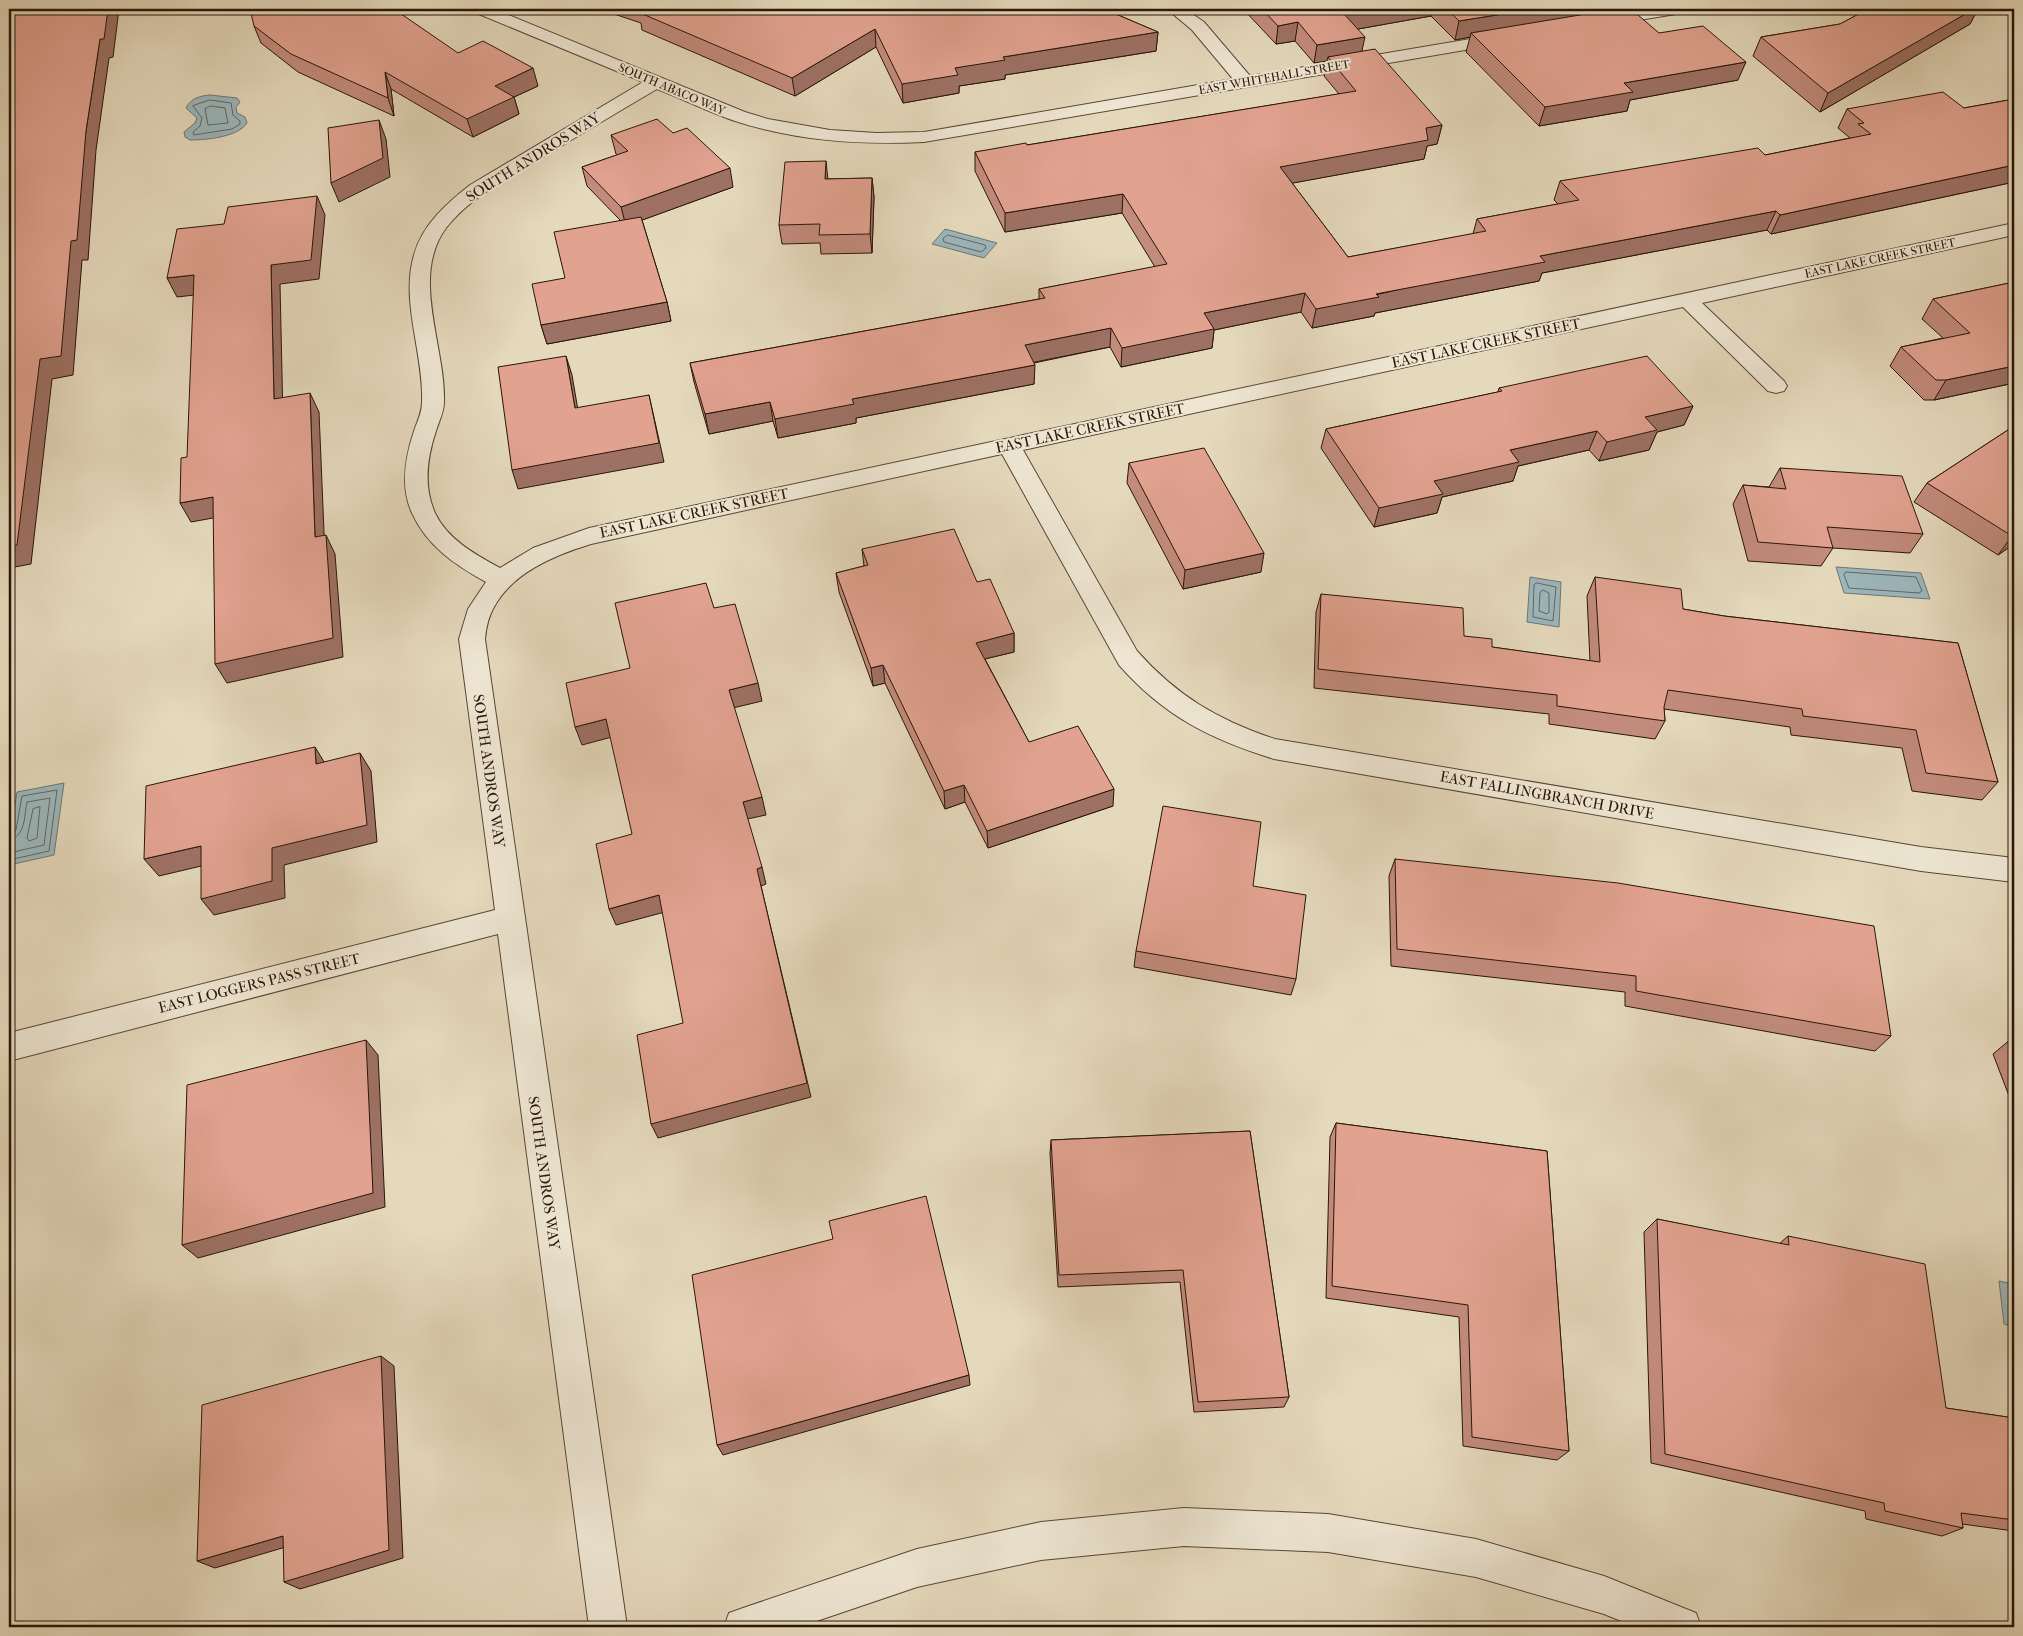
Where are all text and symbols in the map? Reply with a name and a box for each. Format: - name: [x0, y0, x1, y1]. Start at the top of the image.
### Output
- street label: EAST WHITEHALL STREET: [1197, 57, 1352, 97]
- street label: SOUTH ABACO WAY: [616, 60, 728, 118]
- street label: SOUTH ANDROS WAY: [462, 108, 604, 206]
- street label: EAST LAKE CREEK STREET: [1803, 235, 1958, 281]
- street label: EAST LAKE CREEK STREET: [1390, 314, 1583, 372]
- street label: EAST LAKE CREEK STREET: [994, 399, 1187, 457]
- street label: EAST LAKE CREEK STREET: [598, 484, 791, 542]
- street label: SOUTH ANDROS WAY: [469, 693, 509, 850]
- street label: EAST FALLINGBRANCH DRIVE: [1439, 767, 1655, 823]
- street label: EAST LOGGERS PASS STREET: [156, 949, 363, 1017]
- street label: SOUTH ANDROS WAY: [524, 1095, 564, 1252]

